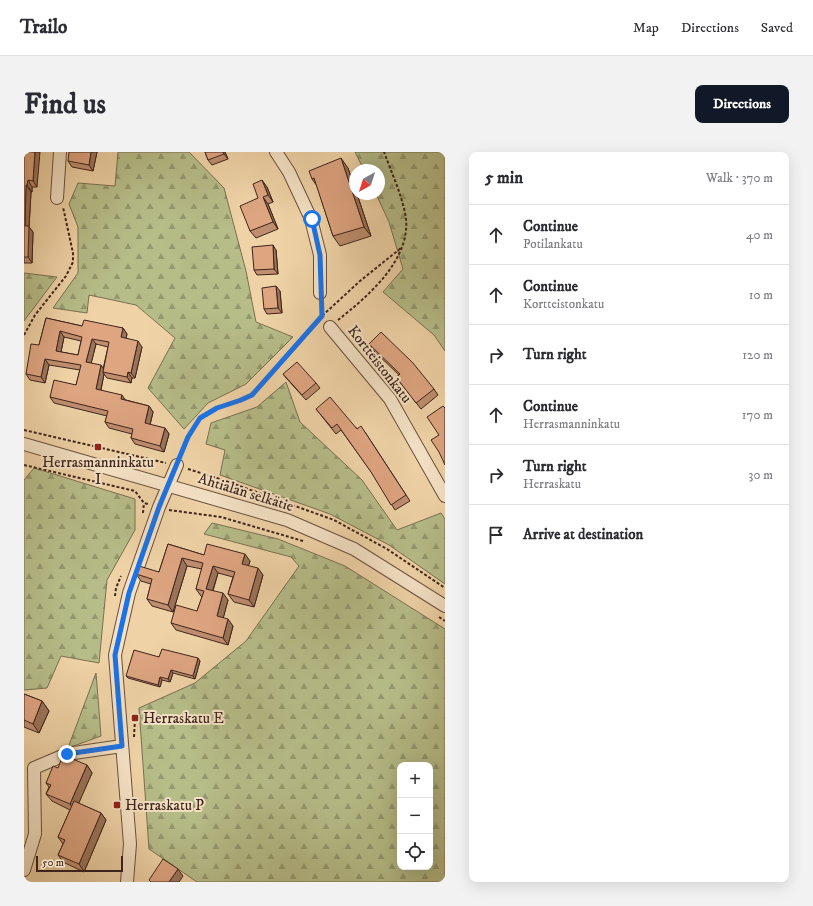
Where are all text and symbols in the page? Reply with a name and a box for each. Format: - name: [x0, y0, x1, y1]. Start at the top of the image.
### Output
- text: Trailo: [20, 16, 67, 39]
- text: Map: [633, 19, 659, 37]
- text: Directions: [681, 19, 739, 37]
- text: Saved: [761, 19, 793, 37]
- button: Directions: [695, 85, 789, 123]
- text: Find us: [24, 87, 106, 122]
- north arrow: [349, 164, 385, 200]
- text: 5 min: [485, 167, 523, 189]
- text: Walk · 370 m: [706, 170, 773, 186]
- route start: [303, 210, 321, 228]
- text: Continue: [523, 217, 578, 236]
- icon: ahead: [485, 224, 507, 246]
- text: 40 m: [746, 227, 773, 243]
- text: Potilankatu: [523, 236, 583, 252]
- text: Continue: [523, 277, 578, 296]
- icon: ahead: [485, 284, 507, 306]
- text: 10 m: [749, 287, 773, 303]
- text: Kortteistonkatu: [523, 296, 604, 312]
- street label: Kortteistonkatu: [343, 322, 416, 407]
- icon: right: [485, 344, 507, 366]
- text: Turn right: [523, 345, 586, 364]
- text: 120 m: [742, 347, 773, 363]
- text: Continue: [523, 397, 578, 416]
- icon: ahead: [485, 404, 507, 426]
- text: 170 m: [742, 407, 773, 423]
- text: Herrasmanninkatu: [523, 416, 620, 432]
- marker: Herrasmanninkatu I: [93, 442, 103, 452]
- place label: Herrasmanninkatu I: [42, 453, 154, 489]
- text: Turn right: [523, 457, 586, 476]
- icon: right: [485, 464, 507, 486]
- text: 30 m: [749, 467, 773, 483]
- street label: Ahtialan selkätie: [196, 469, 296, 516]
- text: Herraskatu: [523, 476, 581, 492]
- icon: arrive: [485, 524, 507, 546]
- text: Arrive at destination: [523, 525, 643, 544]
- place label: Herraskatu E: [143, 709, 224, 728]
- marker: Herraskatu E: [130, 713, 140, 723]
- route end: [58, 745, 76, 763]
- map controls: [397, 762, 433, 870]
- button: +: [397, 762, 433, 798]
- place label: Herraskatu P: [125, 796, 204, 815]
- button: −: [397, 798, 433, 834]
- marker: Herraskatu P: [112, 800, 122, 810]
- button: locate: [397, 834, 433, 870]
- scale bar: [36, 854, 123, 873]
- text: 50 m: [42, 856, 64, 870]

